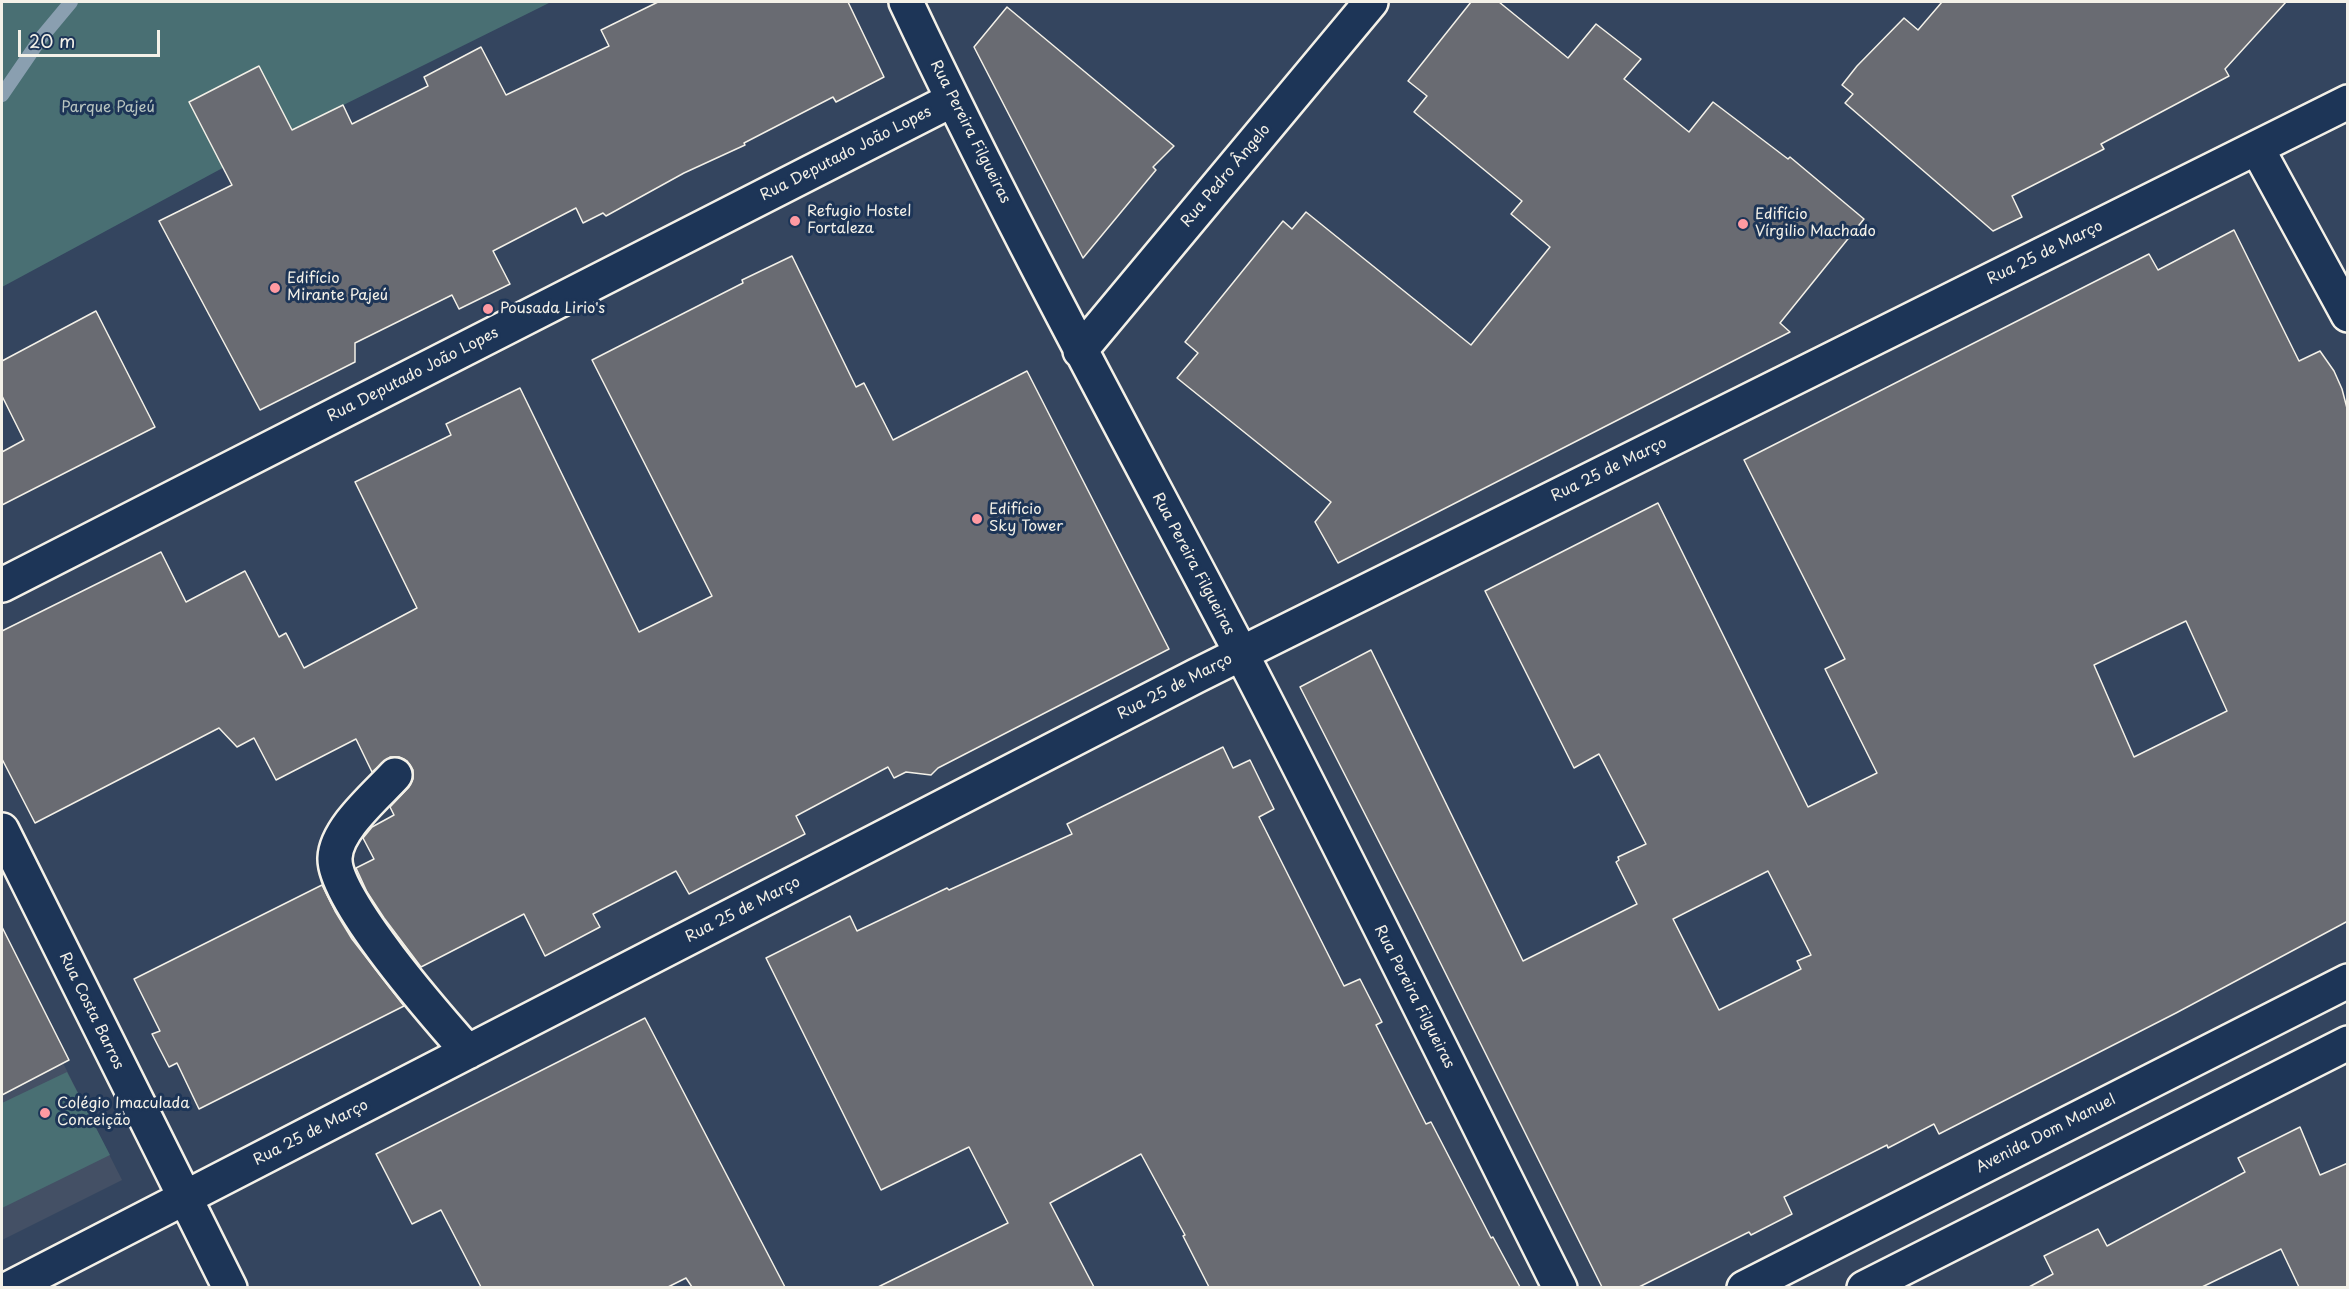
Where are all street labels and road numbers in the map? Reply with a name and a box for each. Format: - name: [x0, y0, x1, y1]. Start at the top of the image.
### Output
- street label: Rua Pereira Filgueiras: [926, 57, 1014, 207]
- street label: Rua Deputado João Lopes: [757, 103, 935, 205]
- street label: Rua Pedro Ângelo: [1178, 121, 1274, 231]
- street label: Rua 25 de Março: [1984, 217, 2106, 289]
- street label: Rua Deputado João Lopes: [324, 324, 502, 426]
- street label: Rua 25 de Março: [1548, 434, 1670, 506]
- street label: Rua Pereira Filgueiras: [1148, 490, 1238, 638]
- street label: Rua 25 de Março: [1115, 650, 1235, 724]
- street label: Rua 25 de Março: [683, 873, 803, 947]
- street label: Rua Pereira Filgueiras: [1370, 922, 1458, 1072]
- street label: Rua Costa Barros: [55, 949, 127, 1073]
- street label: Avenida Dom Manuel: [1973, 1091, 2119, 1177]
- street label: Rua 25 de Março: [251, 1096, 371, 1170]

